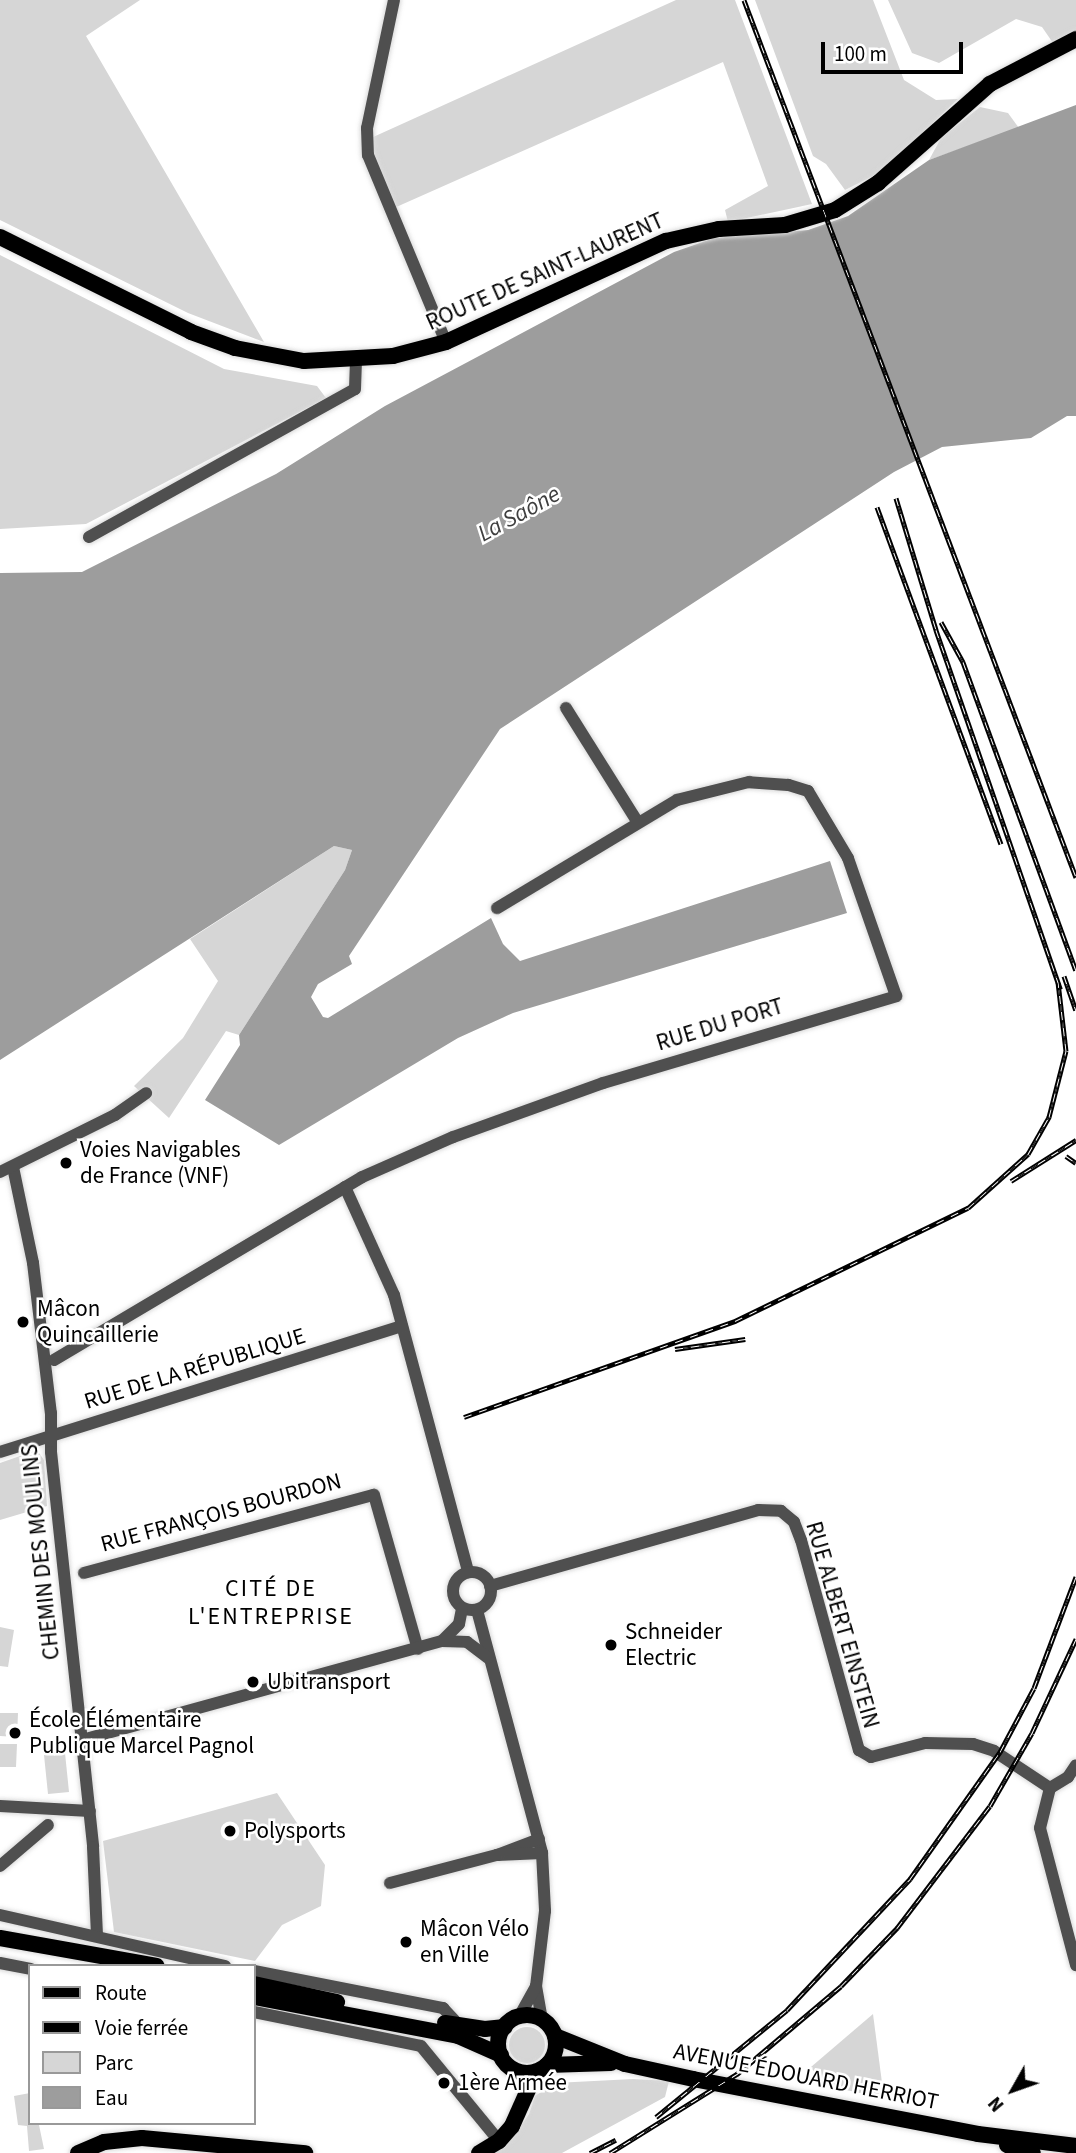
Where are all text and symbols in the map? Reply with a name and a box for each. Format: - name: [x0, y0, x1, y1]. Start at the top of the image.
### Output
- scale bar: [824, 28, 966, 72]
- text: 100 m: [834, 39, 887, 69]
- street label: ROUTE DE SAINT-LAURENT: [422, 207, 668, 337]
- water label: La Saône: [473, 480, 565, 548]
- street label: RUE DU PORT: [653, 993, 787, 1057]
- place label: Voies Navigables de France (VNF): [80, 1136, 241, 1190]
- marker: Voies Navigables de France (VNF): [58, 1155, 74, 1171]
- place label: Mâcon Quincaillerie: [37, 1295, 159, 1349]
- marker: Mâcon Quincaillerie: [15, 1314, 31, 1330]
- street label: RUE DE LA RÉPUBLIQUE: [81, 1322, 309, 1416]
- street label: CHEMIN DES MOULINS: [16, 1443, 66, 1661]
- street label: RUE FRANÇOIS BOURDON: [98, 1468, 344, 1558]
- street label: RUE ALBERT EINSTEIN: [799, 1518, 885, 1732]
- district label: CITÉ DE L'ENTREPRISE: [190, 1575, 352, 1631]
- place label: Schneider Electric: [625, 1618, 722, 1672]
- marker: Schneider Electric: [603, 1637, 619, 1653]
- place label: Ubitransport: [267, 1668, 390, 1696]
- marker: Ubitransport: [245, 1674, 261, 1690]
- place label: École Élémentaire Publique Marcel Pagnol: [29, 1706, 254, 1760]
- marker: École Élémentaire Publique Marcel Pagnol: [7, 1725, 23, 1741]
- place label: Polysports: [244, 1817, 346, 1845]
- marker: Polysports: [222, 1823, 238, 1839]
- place label: Mâcon Vélo en Ville: [420, 1915, 529, 1969]
- marker: Mâcon Vélo en Ville: [398, 1934, 414, 1950]
- legend: [28, 1964, 256, 2125]
- text: Route: [95, 1978, 147, 2008]
- text: Voie ferrée: [95, 2013, 188, 2043]
- street label: AVENUE ÉDOUARD HERRIOT: [671, 2038, 941, 2116]
- text: Parc: [95, 2048, 133, 2078]
- north arrow: [978, 2055, 1048, 2125]
- place label: 1ère Armée: [458, 2069, 567, 2097]
- marker: 1ère Armée: [436, 2075, 452, 2091]
- text: Eau: [95, 2083, 128, 2113]
- text: N: [982, 2090, 1011, 2117]

